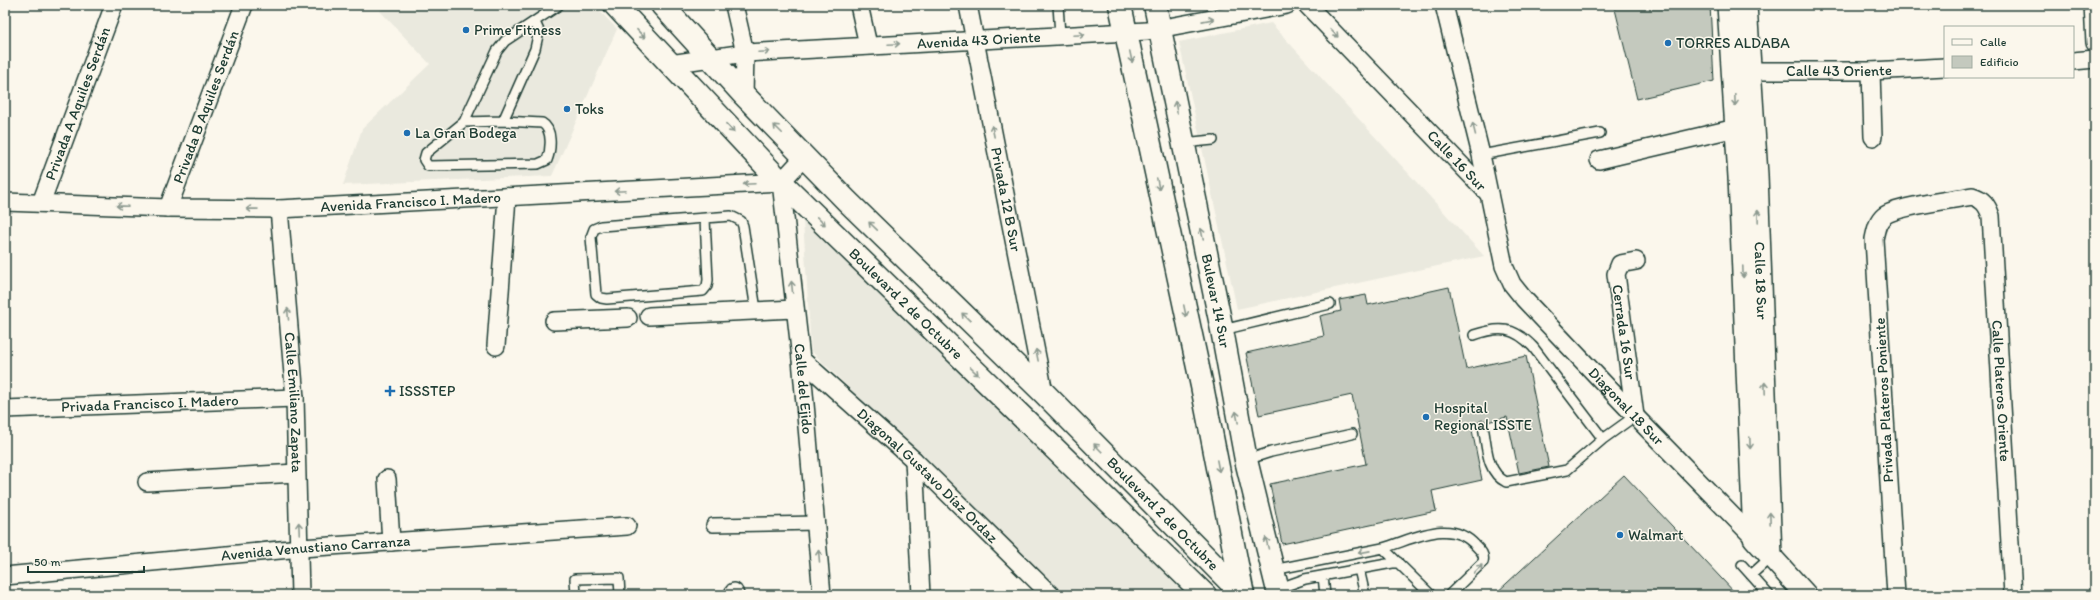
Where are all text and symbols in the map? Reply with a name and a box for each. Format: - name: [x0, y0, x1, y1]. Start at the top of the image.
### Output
- one-way arrow: [1201, 15, 1214, 23]
- place label: Prime Fitness: [474, 21, 561, 39]
- street label: Privada A Aquiles Serdán: [41, 24, 114, 183]
- marker: Prime Fitness: [461, 25, 471, 35]
- legend: [1944, 26, 2074, 78]
- street label: Privada B Aquiles Serdán: [169, 27, 243, 186]
- one-way arrow: [637, 28, 646, 39]
- street label: Avenida 43 Oriente: [916, 28, 1041, 53]
- one-way arrow: [1329, 28, 1339, 38]
- one-way arrow: [1072, 31, 1085, 38]
- place label: TORRES ALDABA: [1676, 34, 1790, 52]
- text: Calle: [1980, 35, 2007, 49]
- marker: TORRES ALDABA: [1663, 38, 1673, 48]
- one-way arrow: [887, 40, 900, 48]
- one-way arrow: [757, 48, 770, 55]
- one-way arrow: [1127, 50, 1135, 63]
- text: Edificio: [1980, 55, 2019, 69]
- street label: Calle 43 Oriente: [1786, 61, 1892, 80]
- one-way arrow: [1731, 93, 1739, 106]
- place label: Toks: [575, 100, 604, 118]
- one-way arrow: [1171, 101, 1179, 114]
- marker: Toks: [562, 104, 572, 114]
- one-way arrow: [1470, 122, 1478, 135]
- one-way arrow: [725, 123, 734, 133]
- place label: La Gran Bodega: [415, 124, 517, 142]
- one-way arrow: [773, 124, 783, 134]
- one-way arrow: [988, 125, 996, 138]
- street label: Calle 16 Sur: [1423, 126, 1490, 195]
- marker: La Gran Bodega: [402, 128, 412, 138]
- street label: Privada 12 B Sur: [987, 145, 1025, 253]
- one-way arrow: [1154, 177, 1162, 190]
- one-way arrow: [743, 180, 756, 187]
- one-way arrow: [614, 187, 627, 194]
- street label: Avenida Francisco I. Madero: [320, 188, 501, 216]
- one-way arrow: [116, 203, 129, 210]
- one-way arrow: [246, 205, 259, 213]
- one-way arrow: [1754, 210, 1762, 223]
- one-way arrow: [816, 216, 826, 226]
- one-way arrow: [868, 221, 878, 231]
- one-way arrow: [1198, 228, 1206, 241]
- street label: Calle 18 Sur: [1750, 241, 1771, 320]
- street label: Boulevard 2 de Octubre: [845, 244, 967, 363]
- street label: Bulevar 14 Sur: [1198, 252, 1234, 349]
- one-way arrow: [1740, 265, 1747, 278]
- one-way arrow: [789, 281, 796, 294]
- street label: Cerrada 16 Sur: [1608, 283, 1640, 381]
- one-way arrow: [1182, 304, 1190, 317]
- one-way arrow: [285, 308, 292, 321]
- one-way arrow: [961, 312, 971, 321]
- street label: Privada Plateros Poniente: [1871, 317, 1897, 483]
- street label: Calle Plateros Oriente: [1988, 319, 2014, 462]
- street label: Calle Emiliano Zapata: [280, 331, 306, 473]
- street label: Calle del Ejido: [790, 342, 817, 435]
- one-way arrow: [1032, 349, 1040, 362]
- street label: Diagonal 18 Sur: [1585, 364, 1668, 449]
- one-way arrow: [969, 366, 979, 376]
- place label: ISSSTEP: [399, 382, 456, 400]
- one-way arrow: [1761, 382, 1768, 395]
- marker: ISSSTEP: [384, 385, 396, 397]
- street label: Privada Francisco I. Madero: [61, 391, 239, 416]
- place label: Hospital Regional ISSTE: [1434, 399, 1532, 434]
- street label: Diagonal Gustavo Díaz Ordaz: [853, 404, 1002, 547]
- one-way arrow: [1233, 411, 1241, 424]
- marker: Hospital Regional ISSTE: [1421, 412, 1431, 422]
- one-way arrow: [1747, 436, 1754, 449]
- one-way arrow: [1093, 443, 1103, 453]
- street label: Boulevard 2 de Octubre: [1103, 453, 1223, 574]
- one-way arrow: [1214, 459, 1222, 472]
- one-way arrow: [1766, 512, 1773, 525]
- one-way arrow: [296, 522, 303, 535]
- place label: Walmart: [1628, 526, 1684, 544]
- marker: Walmart: [1615, 530, 1625, 540]
- street label: Avenida Venustiano Carranza: [220, 532, 412, 565]
- one-way arrow: [1262, 537, 1270, 550]
- scale bar: [28, 548, 144, 574]
- one-way arrow: [1358, 548, 1371, 556]
- one-way arrow: [815, 550, 823, 563]
- text: 50 m: [34, 555, 60, 569]
- one-way arrow: [1473, 564, 1483, 574]

